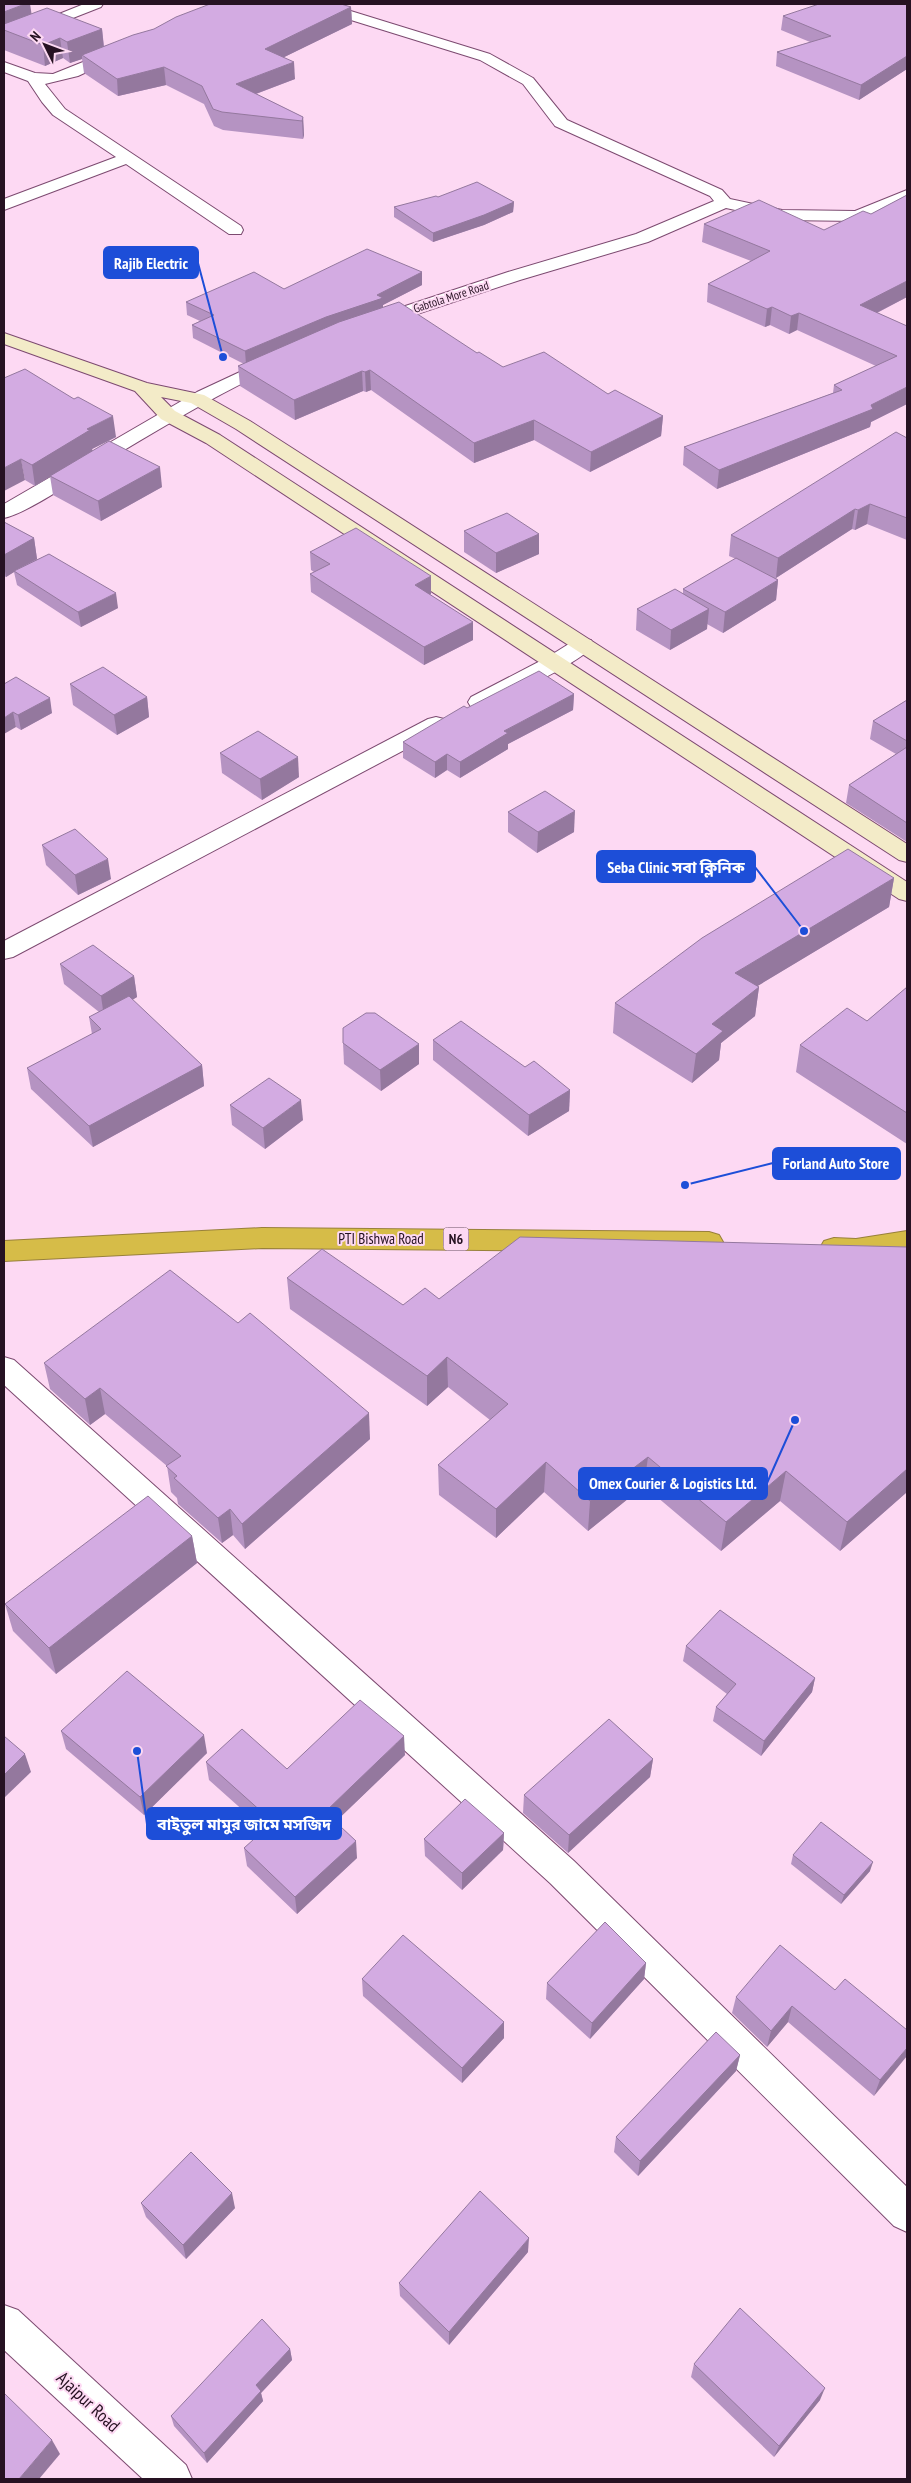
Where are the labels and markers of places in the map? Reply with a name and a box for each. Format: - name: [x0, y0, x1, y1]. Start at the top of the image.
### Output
- callout: Rajib Electric: [104, 247, 198, 278]
- callout: Seba Clinic সবা ক্লিনিক: [597, 851, 755, 882]
- callout: Forland Auto Store: [773, 1148, 900, 1179]
- callout: Omex Courier & Logistics Ltd.: [579, 1468, 767, 1499]
- callout: বাইতুল মামুর জামে মসজিদ: [147, 1808, 341, 1839]

